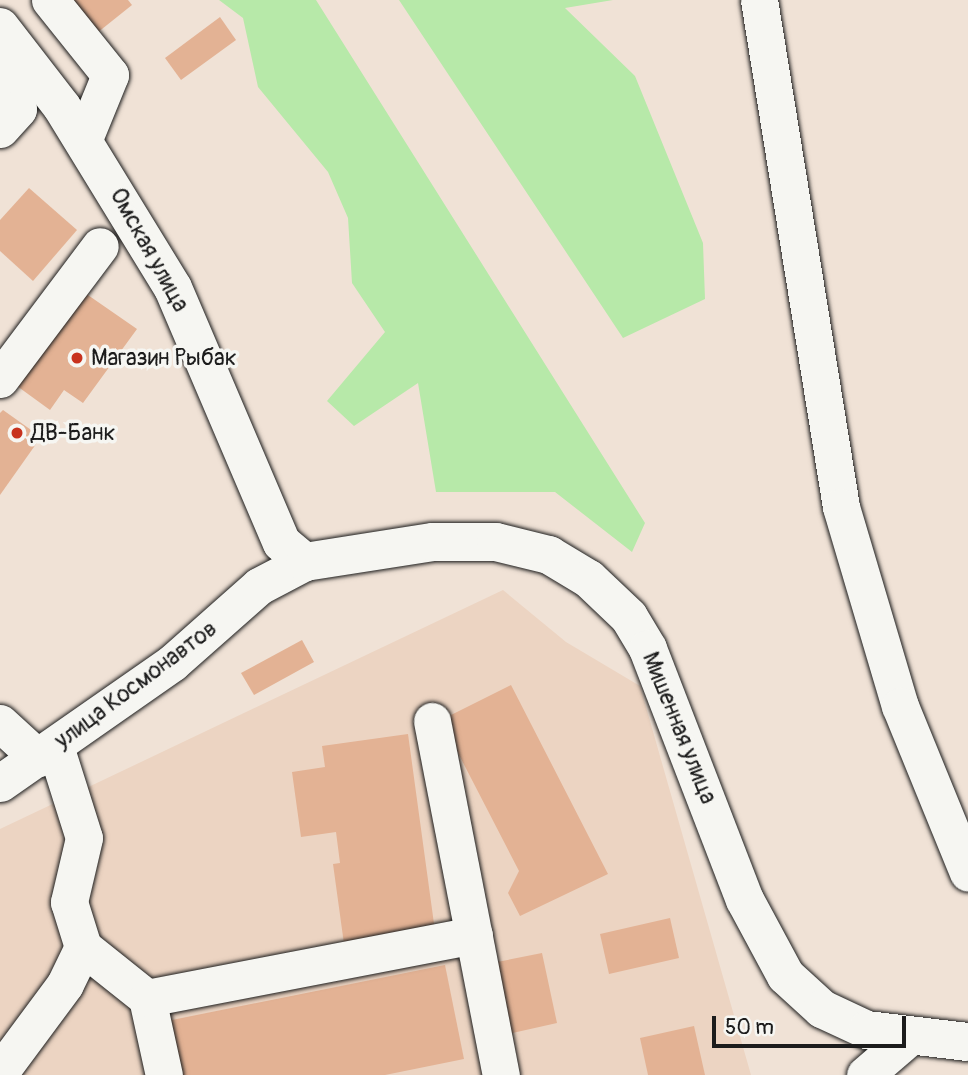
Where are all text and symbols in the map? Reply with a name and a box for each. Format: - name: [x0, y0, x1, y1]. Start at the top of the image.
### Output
- street label: Омская улица: [104, 183, 194, 317]
- place label: Магазин Рыбак: [91, 344, 237, 372]
- marker: Магазин Рыбак: [69, 350, 85, 366]
- place label: ДВ-Банк: [31, 419, 115, 447]
- marker: ДВ-Банк: [9, 425, 25, 441]
- street label: улица Космонавтов: [50, 615, 222, 755]
- street label: Мишенная улица: [636, 648, 722, 808]
- scale bar: [716, 1002, 910, 1046]
- text: 50 m: [725, 1014, 774, 1041]

